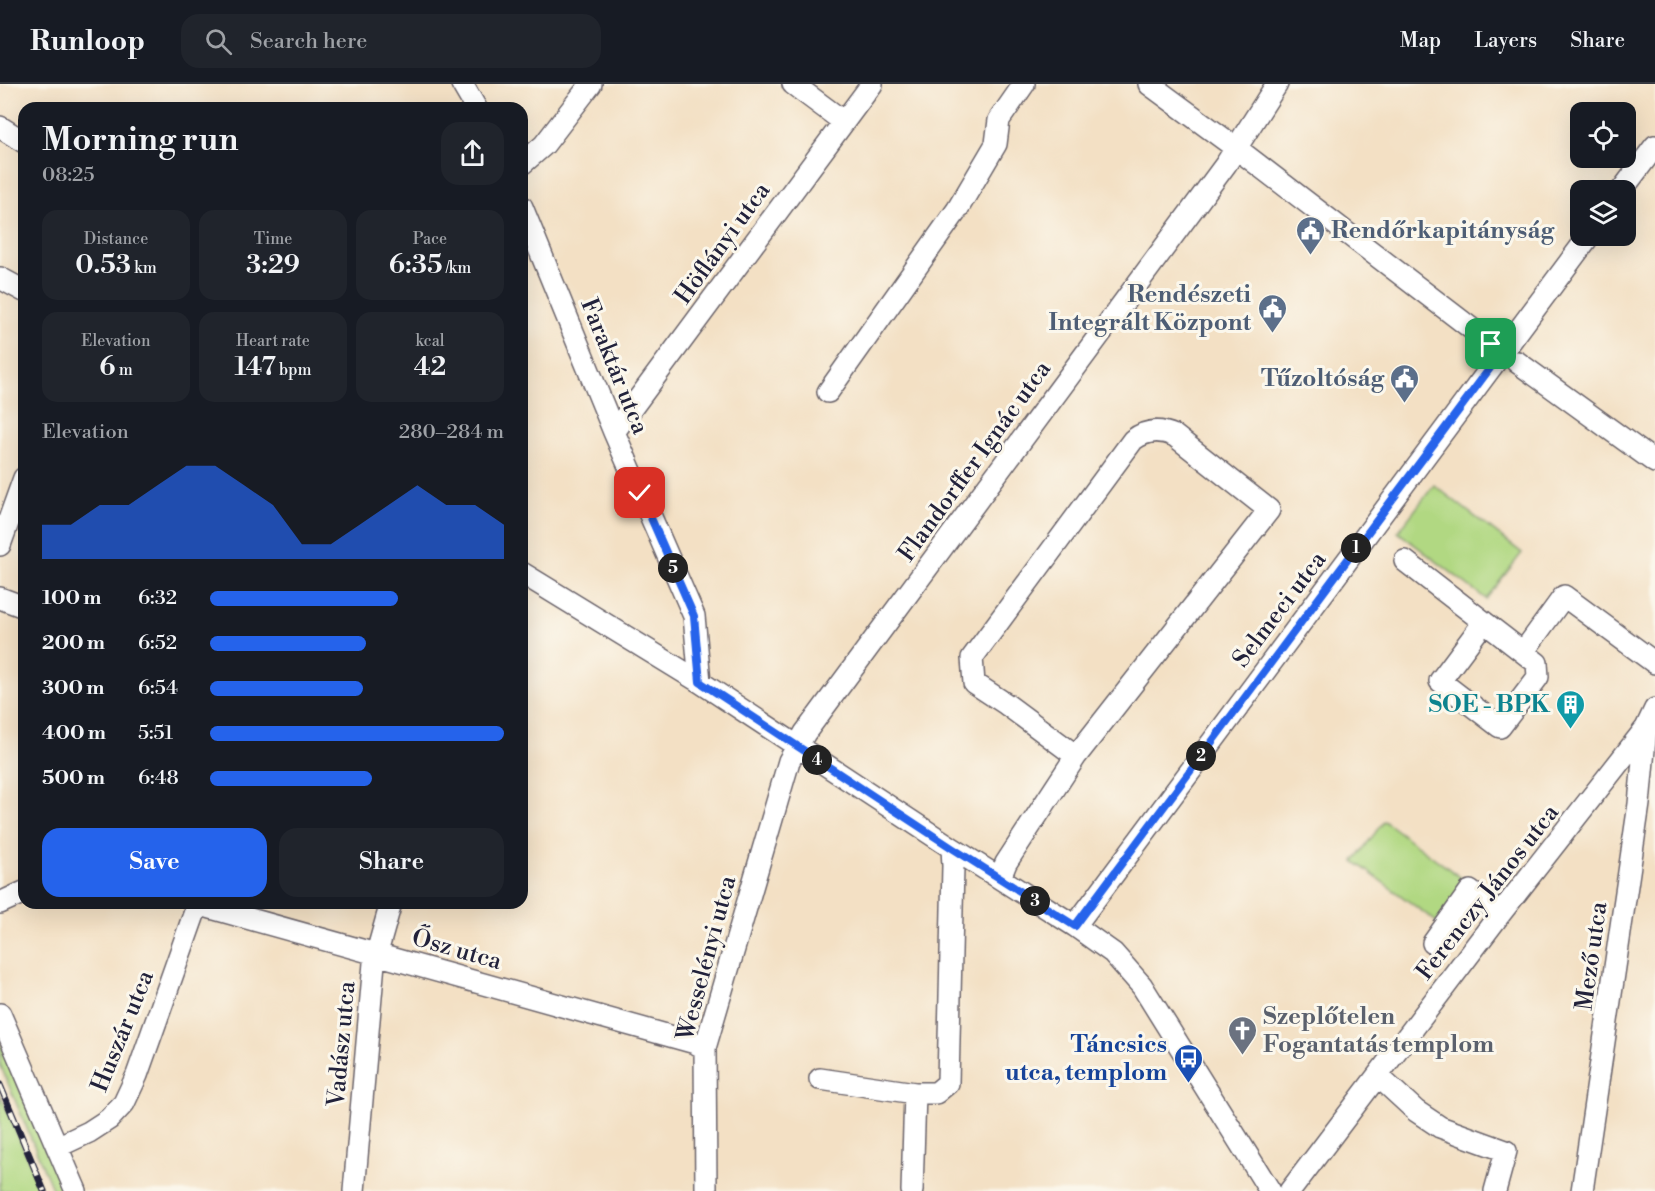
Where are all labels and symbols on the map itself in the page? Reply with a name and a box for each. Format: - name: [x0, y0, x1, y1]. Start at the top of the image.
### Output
- street label: Höflányi utca: [668, 176, 778, 311]
- public building icon: Rendőrkapitányság: [1294, 214, 1326, 256]
- place label: Rendőrkapitányság: [1331, 216, 1555, 246]
- place label: Rendészeti Integrált Központ: [1048, 280, 1251, 338]
- public building icon: Rendészeti Integrált Központ: [1256, 292, 1288, 334]
- street label: Faraktár utca: [573, 294, 655, 439]
- pin: [1465, 318, 1516, 369]
- street label: Flandorffer Ignác utca: [892, 355, 1058, 568]
- public building icon: Tűzoltóság: [1389, 362, 1421, 404]
- place label: Tűzoltóság: [1261, 364, 1385, 394]
- pin: [614, 467, 665, 518]
- pin: 1: [1341, 533, 1371, 563]
- street label: Selmeci utca: [1227, 545, 1334, 673]
- pin: 5: [658, 553, 688, 583]
- building icon: SOE - BPK: [1555, 688, 1587, 730]
- place label: SOE - BPK: [1428, 690, 1551, 720]
- pin: 2: [1186, 741, 1216, 771]
- pin: 4: [802, 745, 832, 775]
- street label: Ferenczy János utca: [1410, 798, 1566, 987]
- street label: Wesselényi utca: [670, 872, 744, 1045]
- pin: 3: [1020, 886, 1050, 916]
- street label: Mező utca: [1570, 899, 1615, 1012]
- street label: Ősz utca: [408, 921, 506, 977]
- street label: Huszár utca: [85, 965, 161, 1097]
- street label: Vadász utca: [321, 979, 363, 1109]
- place label: Szeplőtelen Fogantatás templom: [1263, 1002, 1494, 1060]
- church icon: Szeplőtelen Fogantatás templom: [1226, 1014, 1258, 1056]
- place label: Táncsics utca, templom: [1005, 1030, 1167, 1088]
- bus stop icon: Táncsics utca, templom: [1172, 1042, 1204, 1084]

